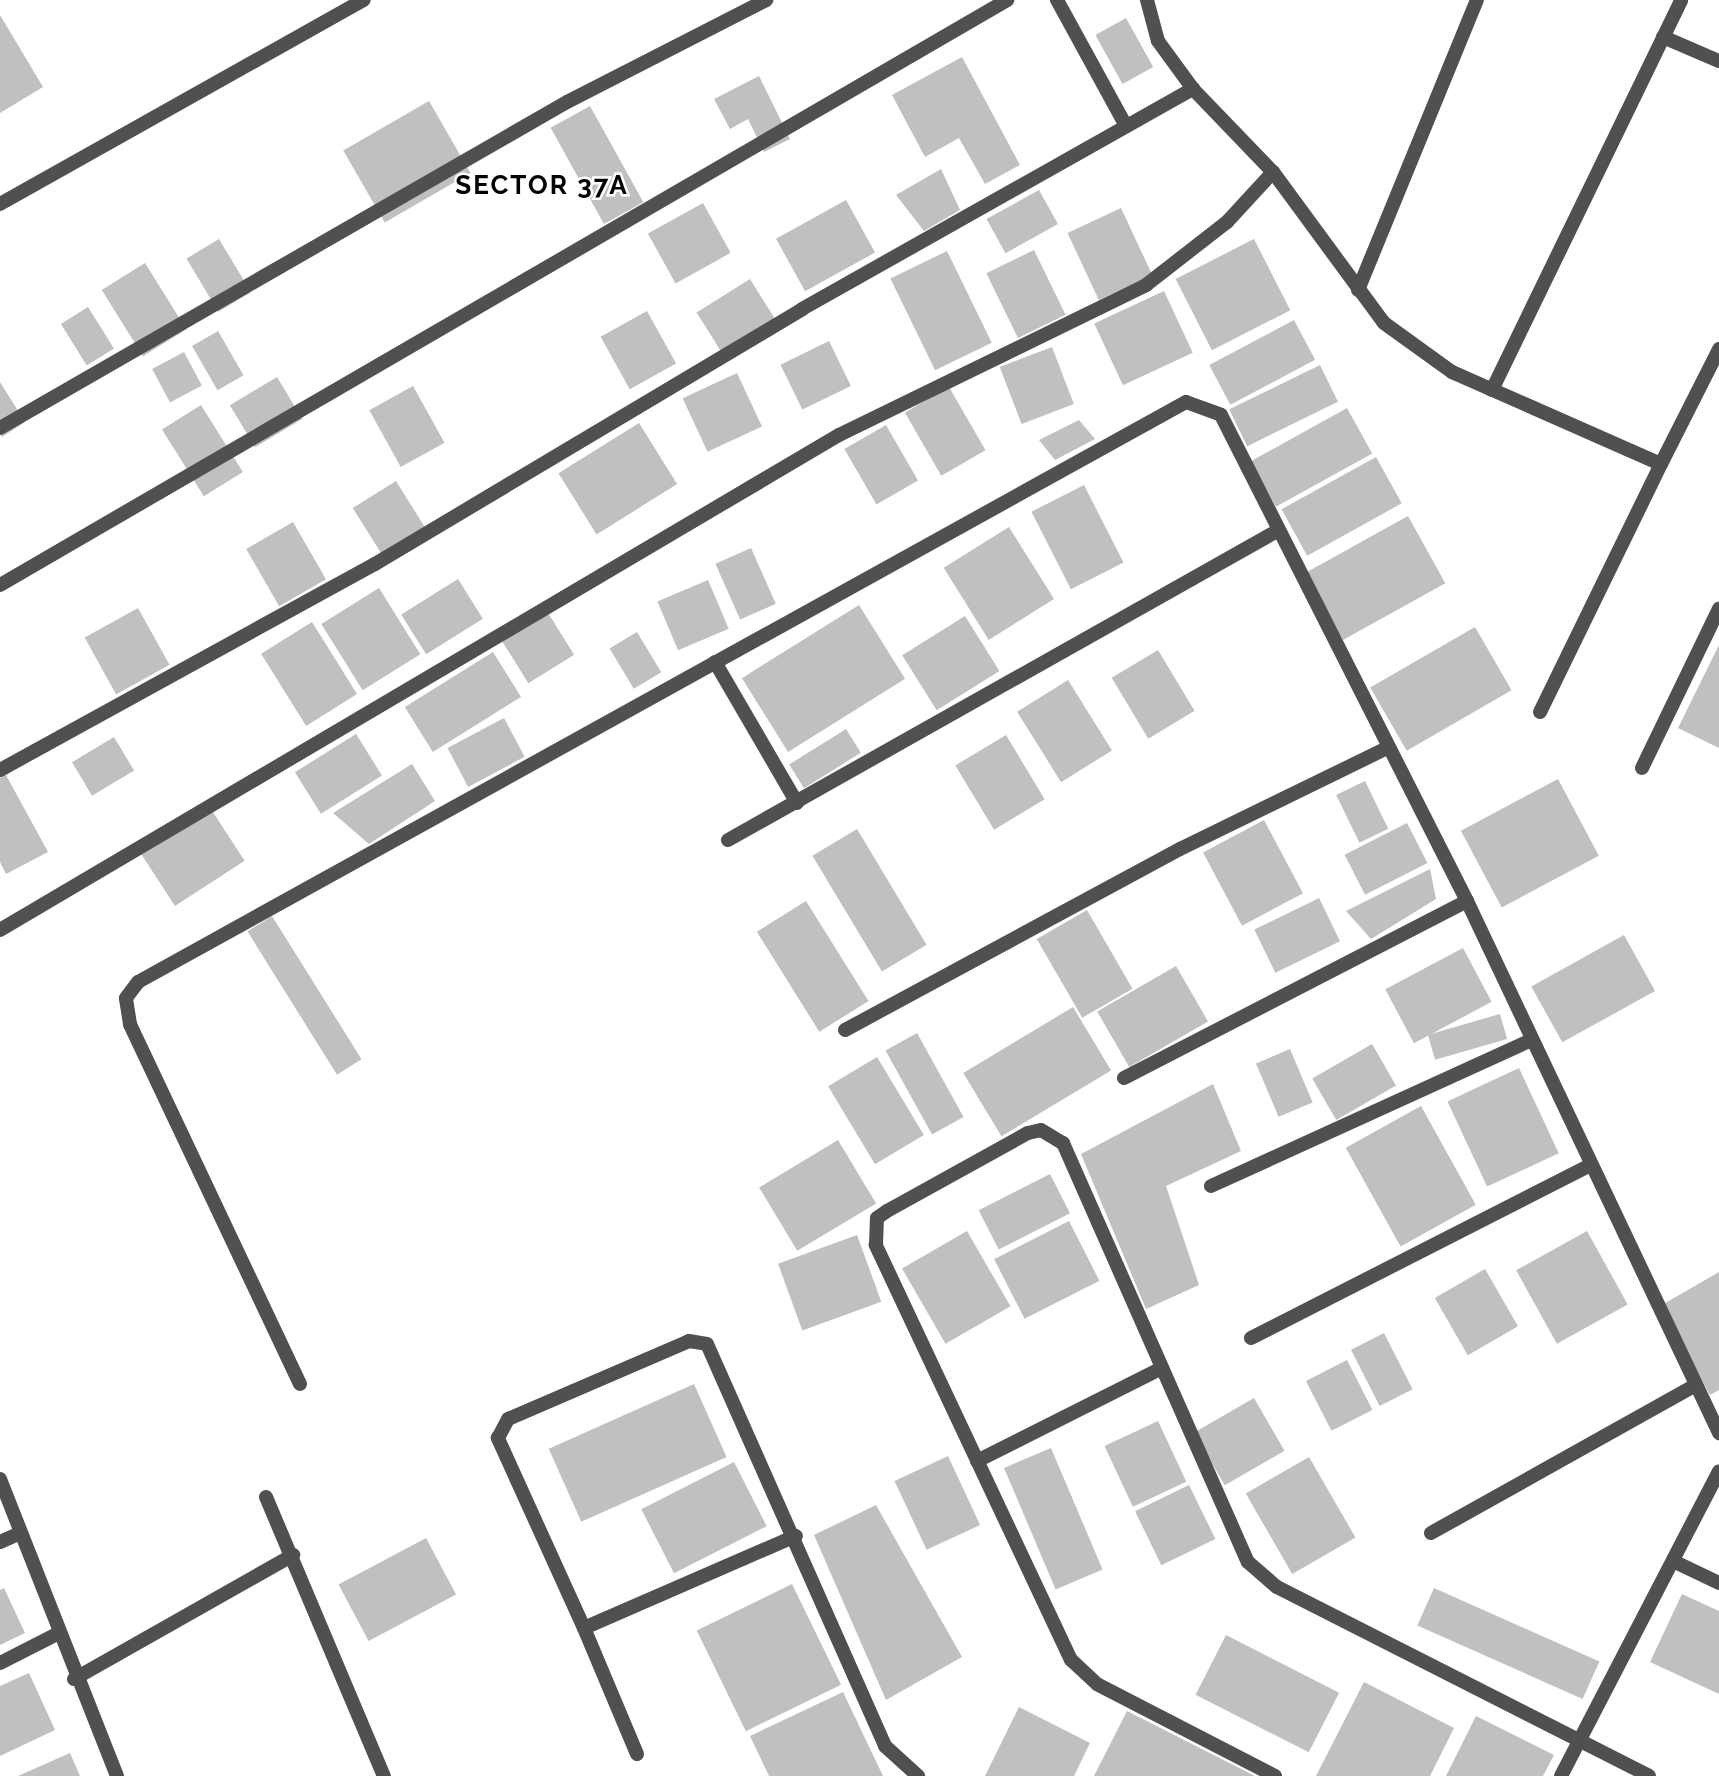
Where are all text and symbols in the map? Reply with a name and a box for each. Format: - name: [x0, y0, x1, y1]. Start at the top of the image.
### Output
- district label: SECTOR 37A: [456, 170, 628, 202]

